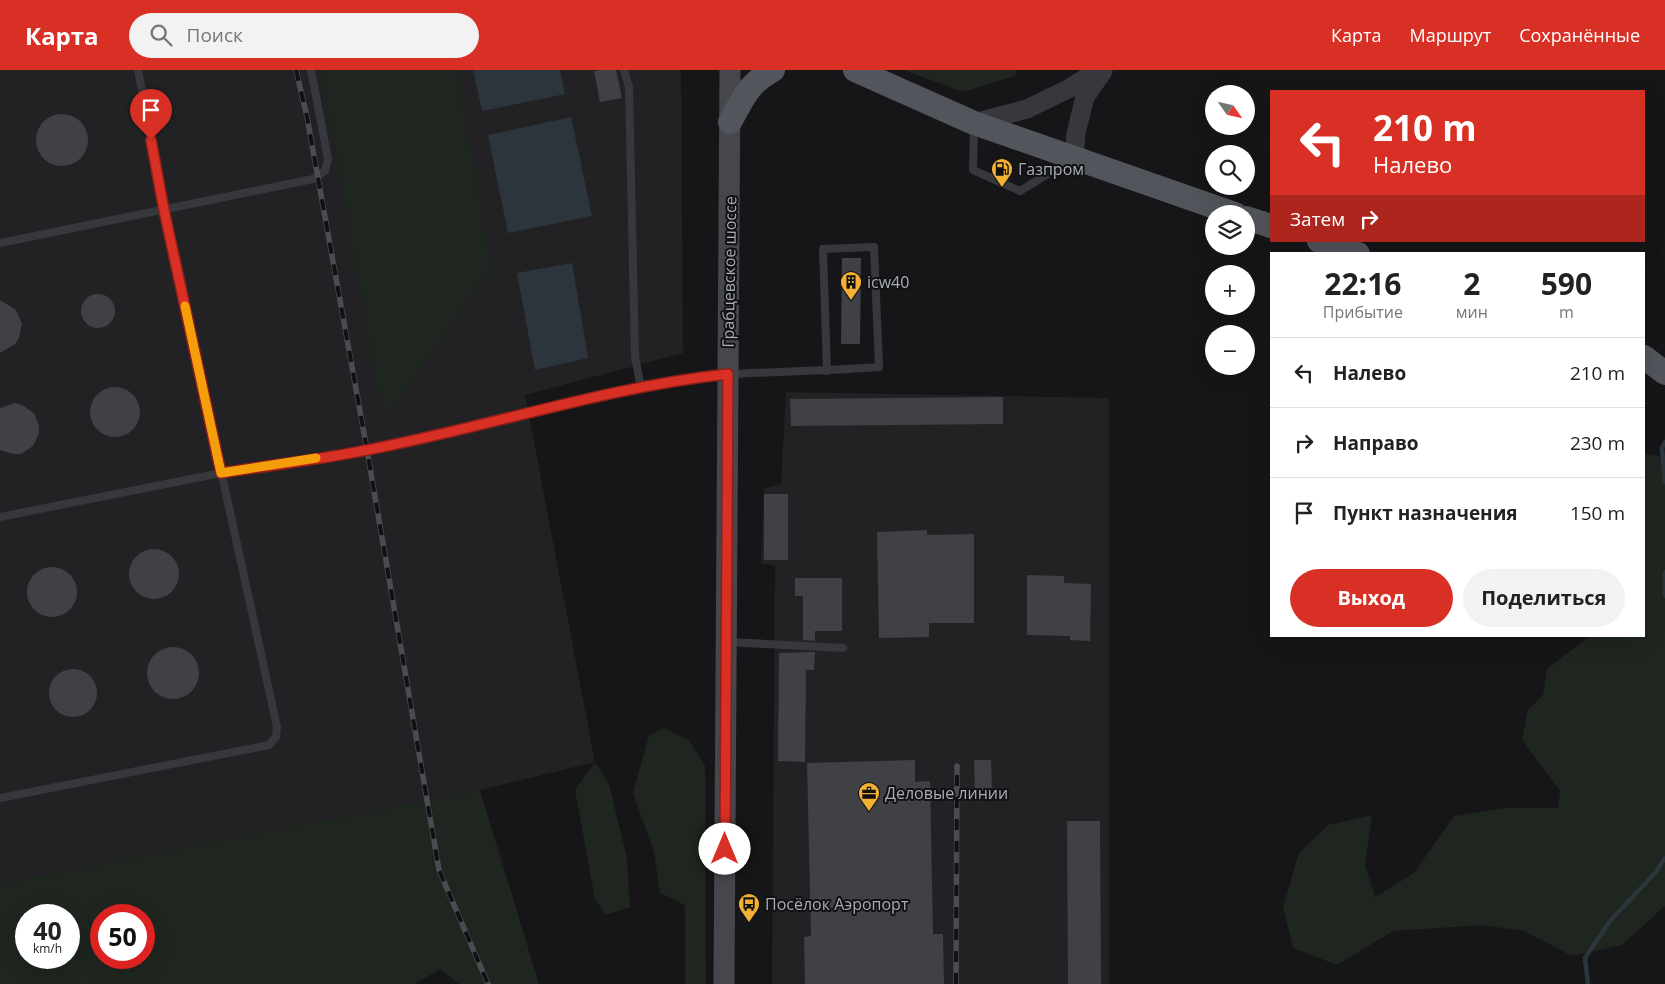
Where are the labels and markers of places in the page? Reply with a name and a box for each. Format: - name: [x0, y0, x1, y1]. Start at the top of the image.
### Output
- pin: [130, 89, 172, 140]
- fuel station icon: Газпром: [990, 157, 1014, 188]
- place label: Газпром: [1018, 158, 1084, 180]
- building icon: icw40: [839, 270, 863, 301]
- place label: icw40: [867, 271, 909, 293]
- office icon: Деловые линии: [857, 781, 881, 812]
- place label: Деловые линии: [885, 782, 1008, 804]
- bus stop icon: Посёлок Аэропорт: [737, 892, 761, 923]
- place label: Посёлок Аэропорт: [765, 893, 909, 915]

